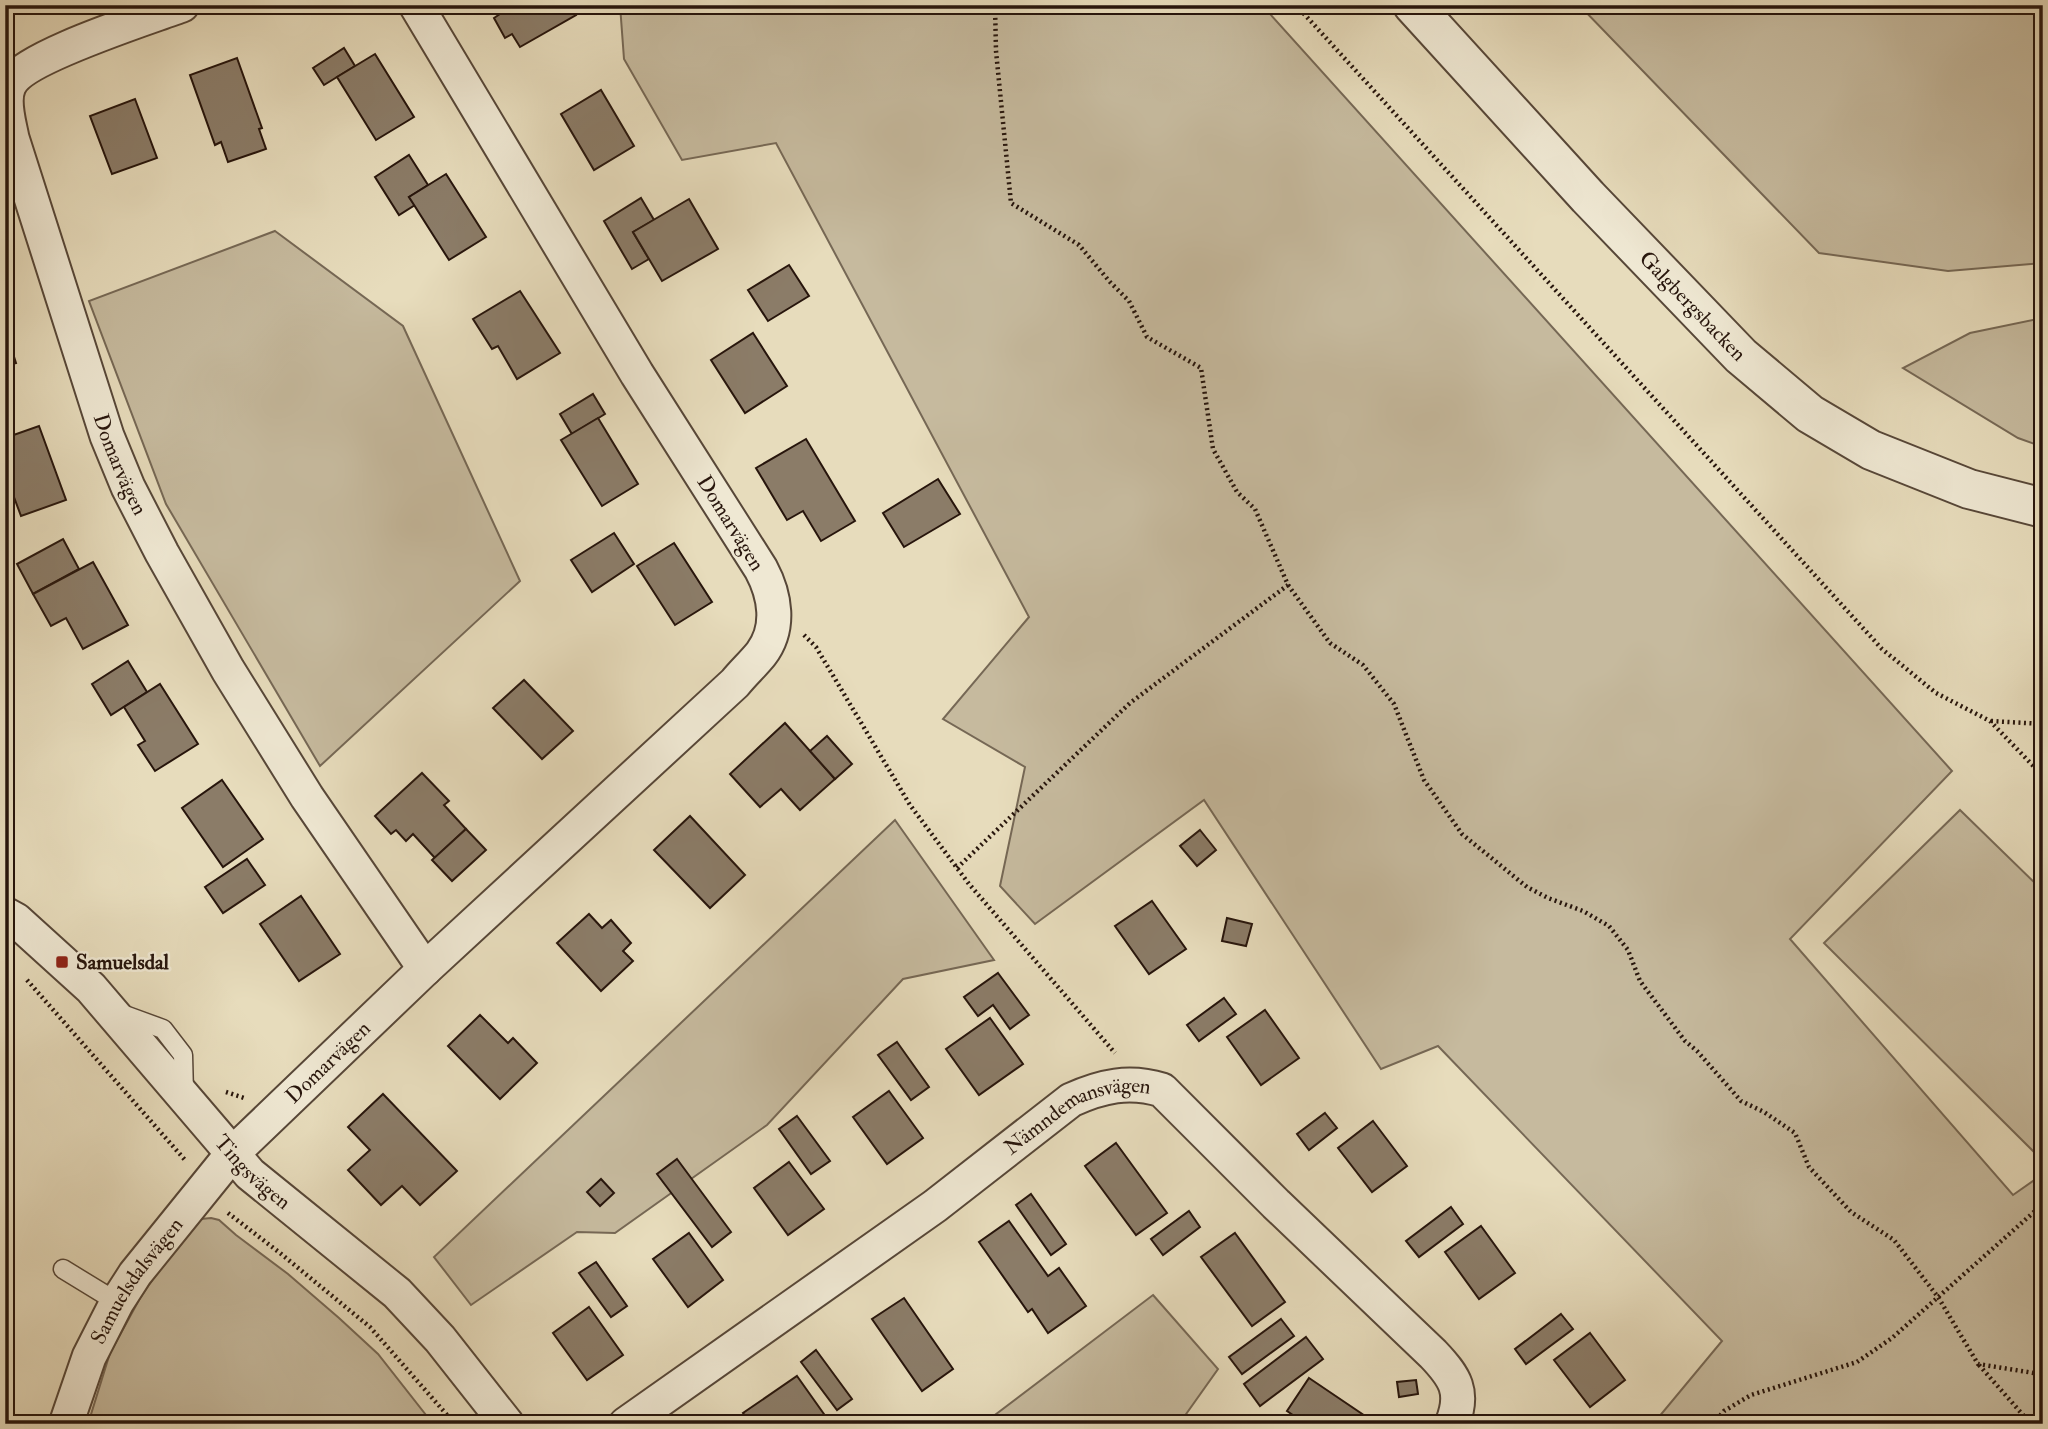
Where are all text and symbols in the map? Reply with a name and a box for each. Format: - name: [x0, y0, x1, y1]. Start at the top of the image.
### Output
- street label: Galgbergsbacken: [1633, 245, 1752, 367]
- street label: Domarvägen: [87, 410, 153, 520]
- street label: Domarvägen: [691, 470, 771, 576]
- place label: Samuelsdal: [76, 949, 170, 976]
- marker: Samuelsdal: [54, 954, 70, 970]
- street label: Domarvägen: [280, 1015, 377, 1109]
- street label: Nämndemansvägen: [999, 1072, 1153, 1161]
- street label: Tingsvägen: [208, 1129, 296, 1216]
- street label: Samuelsdalsvägen: [85, 1212, 189, 1349]

